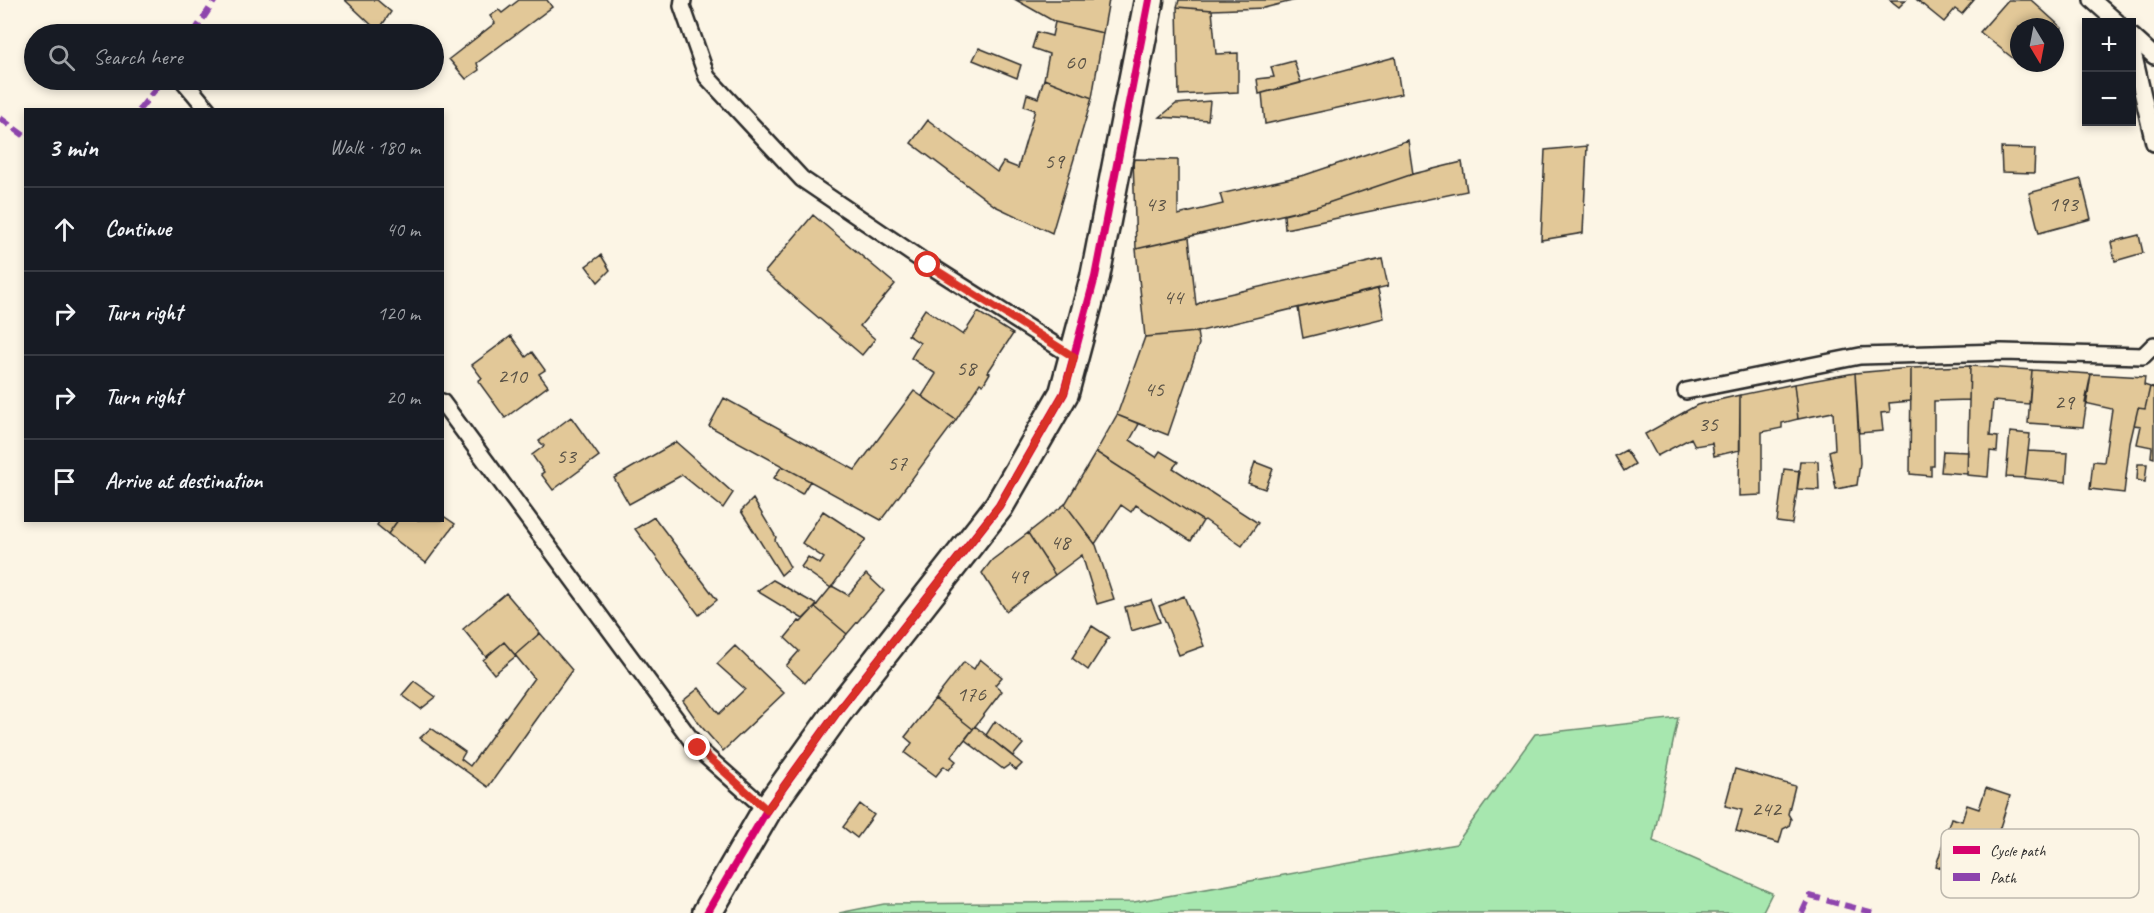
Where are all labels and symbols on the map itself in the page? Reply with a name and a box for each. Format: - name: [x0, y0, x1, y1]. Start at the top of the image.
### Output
- north arrow: [2010, 18, 2064, 72]
- house number: 60: [1065, 48, 1087, 76]
- house number: 59: [1044, 147, 1066, 175]
- house number: 43: [1145, 190, 1167, 218]
- house number: 193: [2048, 190, 2080, 218]
- route start: [914, 251, 940, 277]
- house number: 44: [1163, 283, 1185, 311]
- house number: 58: [956, 354, 978, 382]
- house number: 210: [497, 362, 529, 390]
- house number: 45: [1144, 375, 1165, 403]
- house number: 29: [2054, 388, 2076, 416]
- house number: 35: [1698, 410, 1719, 438]
- house number: 53: [556, 442, 578, 470]
- house number: 57: [887, 449, 908, 477]
- house number: 48: [1050, 528, 1072, 556]
- house number: 49: [1008, 562, 1030, 590]
- house number: 176: [956, 680, 987, 708]
- route end: [684, 734, 710, 760]
- house number: 242: [1751, 795, 1783, 823]
- legend: [1941, 829, 2139, 898]
- text: Cycle path: [1990, 841, 2046, 861]
- text: Path: [1990, 868, 2017, 888]

